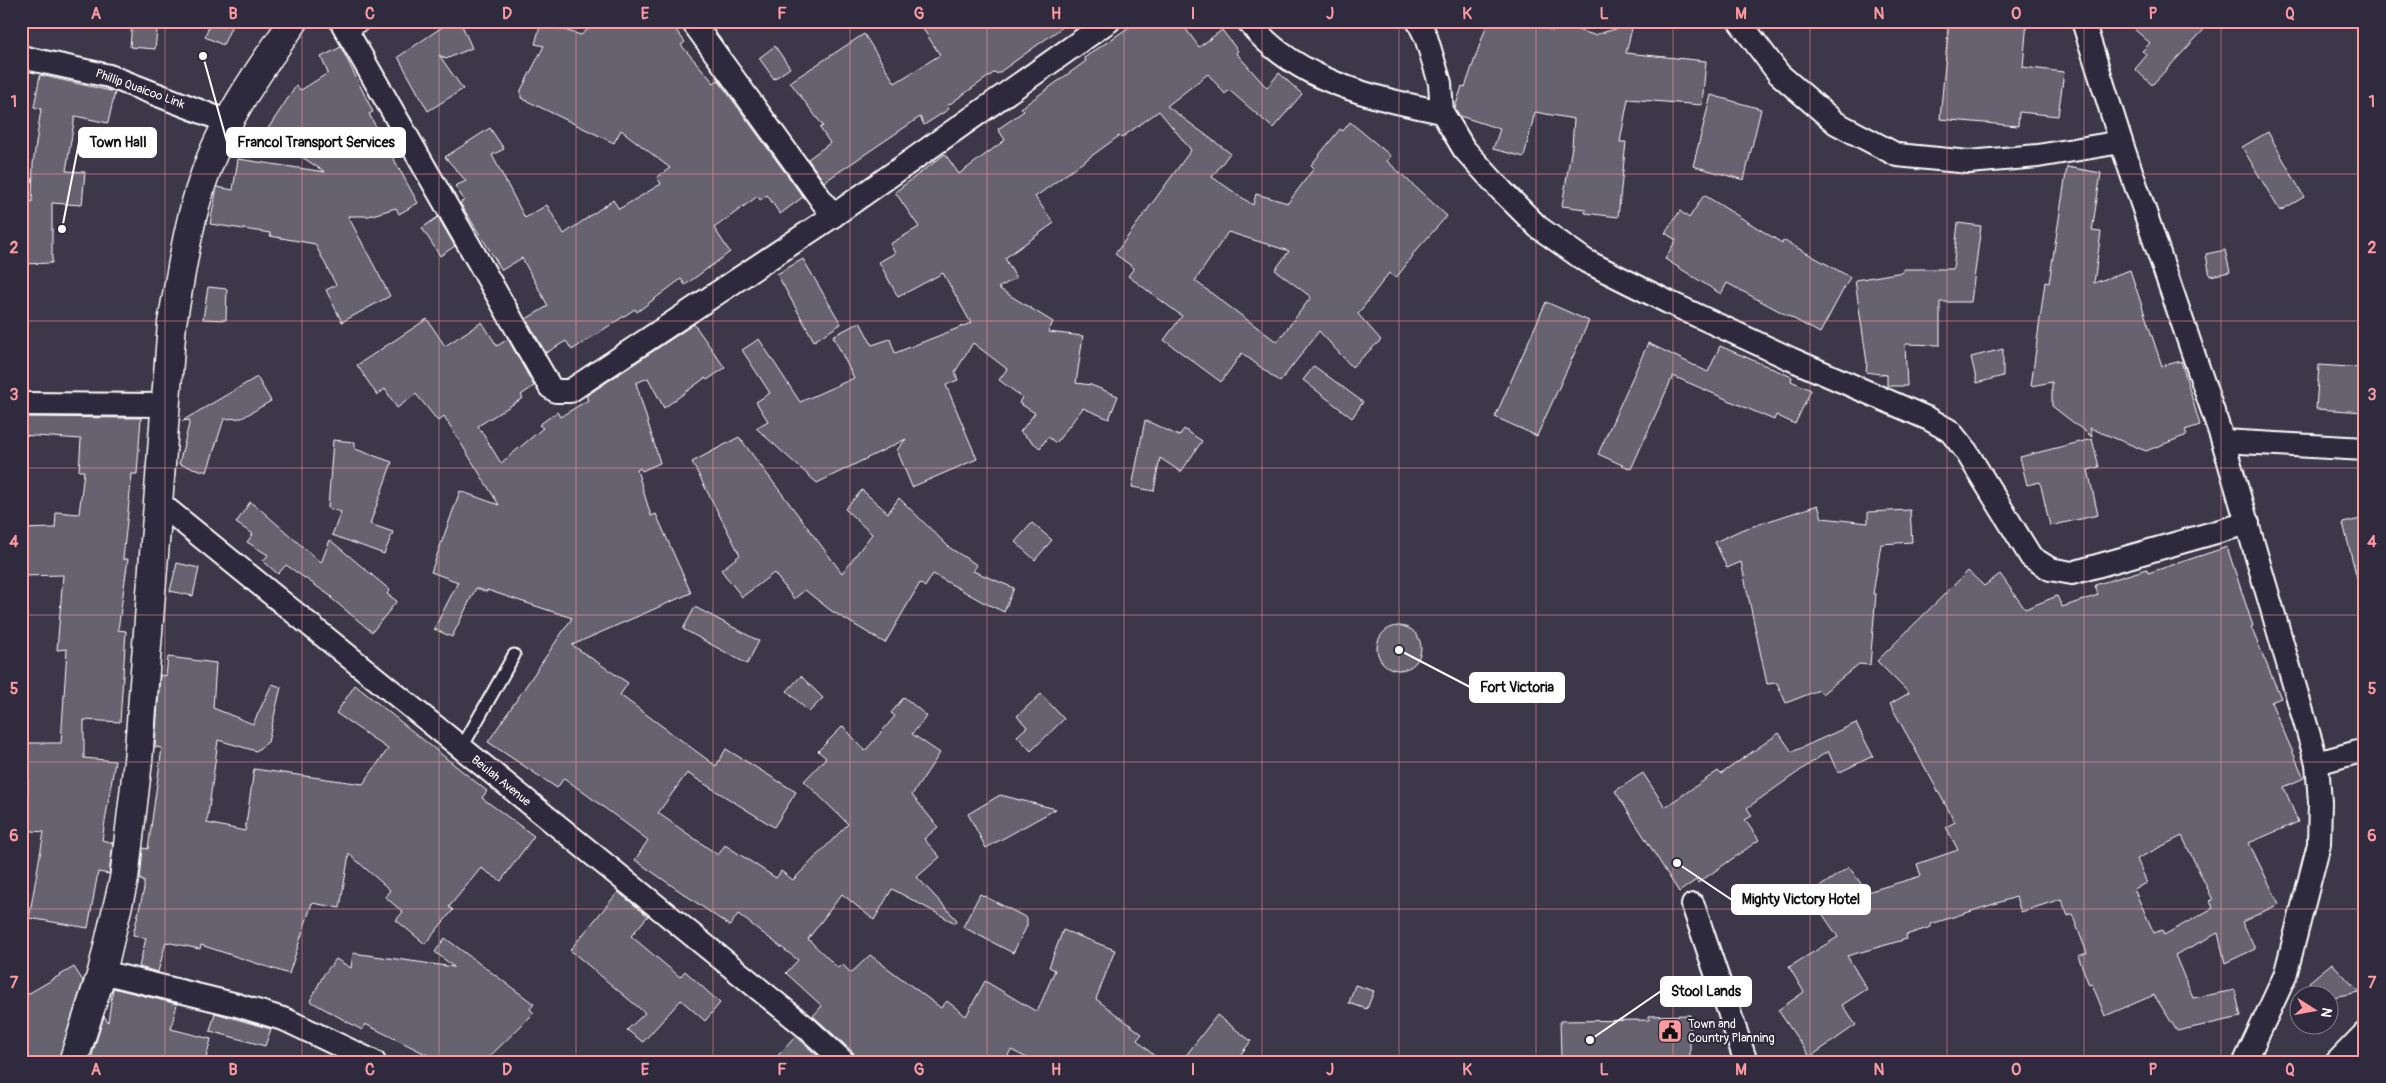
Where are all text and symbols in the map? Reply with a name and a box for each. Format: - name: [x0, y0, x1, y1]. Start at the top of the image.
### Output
- text: A: [91, 4, 102, 24]
- text: B: [228, 4, 238, 24]
- text: C: [365, 4, 375, 24]
- text: D: [502, 4, 512, 24]
- text: E: [641, 4, 650, 24]
- text: F: [777, 4, 787, 24]
- text: G: [914, 4, 925, 24]
- text: H: [1051, 4, 1061, 24]
- text: I: [1191, 4, 1195, 24]
- text: J: [1326, 4, 1334, 24]
- text: K: [1462, 4, 1472, 24]
- text: L: [1599, 4, 1609, 24]
- text: M: [1735, 4, 1747, 24]
- text: N: [1874, 4, 1885, 24]
- text: O: [2011, 4, 2021, 24]
- text: P: [2149, 4, 2158, 24]
- text: Q: [2285, 4, 2295, 24]
- street label: Phillip Quaicoo Link: [93, 66, 187, 112]
- text: 1: [11, 92, 17, 112]
- text: 1: [2369, 92, 2375, 112]
- callout: Town Hall: [79, 128, 156, 157]
- callout: Francol Transport Services: [227, 128, 405, 157]
- text: Town Hall: [89, 134, 146, 151]
- text: Francol Transport Services: [237, 134, 396, 151]
- text: 2: [10, 238, 19, 258]
- text: 2: [2368, 238, 2377, 258]
- text: 3: [10, 385, 19, 405]
- text: 3: [2368, 385, 2377, 405]
- text: 4: [9, 532, 19, 552]
- text: 4: [2367, 532, 2377, 552]
- callout: Fort Victoria: [1470, 673, 1564, 702]
- text: 5: [10, 679, 19, 699]
- text: Fort Victoria: [1480, 679, 1555, 696]
- text: 5: [2368, 679, 2377, 699]
- street label: Beulah Avenue: [468, 752, 534, 810]
- text: 6: [9, 826, 19, 846]
- text: 6: [2367, 826, 2377, 846]
- callout: Mighty Victory Hotel: [1732, 885, 1870, 914]
- text: Mighty Victory Hotel: [1742, 891, 1860, 908]
- text: 7: [10, 973, 19, 993]
- text: 7: [2368, 973, 2377, 993]
- callout: Stool Lands: [1661, 977, 1751, 1006]
- text: Stool Lands: [1671, 983, 1742, 1000]
- north arrow: [2288, 986, 2338, 1036]
- text: N: [2317, 1006, 2336, 1019]
- place label: Town and Country Planning: [1688, 1017, 1775, 1046]
- public building icon: Town and Country Planning: [1657, 1018, 1683, 1044]
- text: A: [91, 1060, 102, 1080]
- text: B: [228, 1060, 238, 1080]
- text: C: [365, 1060, 375, 1080]
- text: D: [502, 1060, 512, 1080]
- text: E: [641, 1060, 650, 1080]
- text: F: [777, 1060, 787, 1080]
- text: G: [914, 1060, 925, 1080]
- text: H: [1051, 1060, 1061, 1080]
- text: I: [1191, 1060, 1195, 1080]
- text: J: [1326, 1060, 1334, 1080]
- text: K: [1462, 1060, 1472, 1080]
- text: L: [1599, 1060, 1609, 1080]
- text: M: [1735, 1060, 1747, 1080]
- text: N: [1874, 1060, 1885, 1080]
- text: O: [2011, 1060, 2021, 1080]
- text: P: [2149, 1060, 2158, 1080]
- text: Q: [2285, 1060, 2295, 1080]

